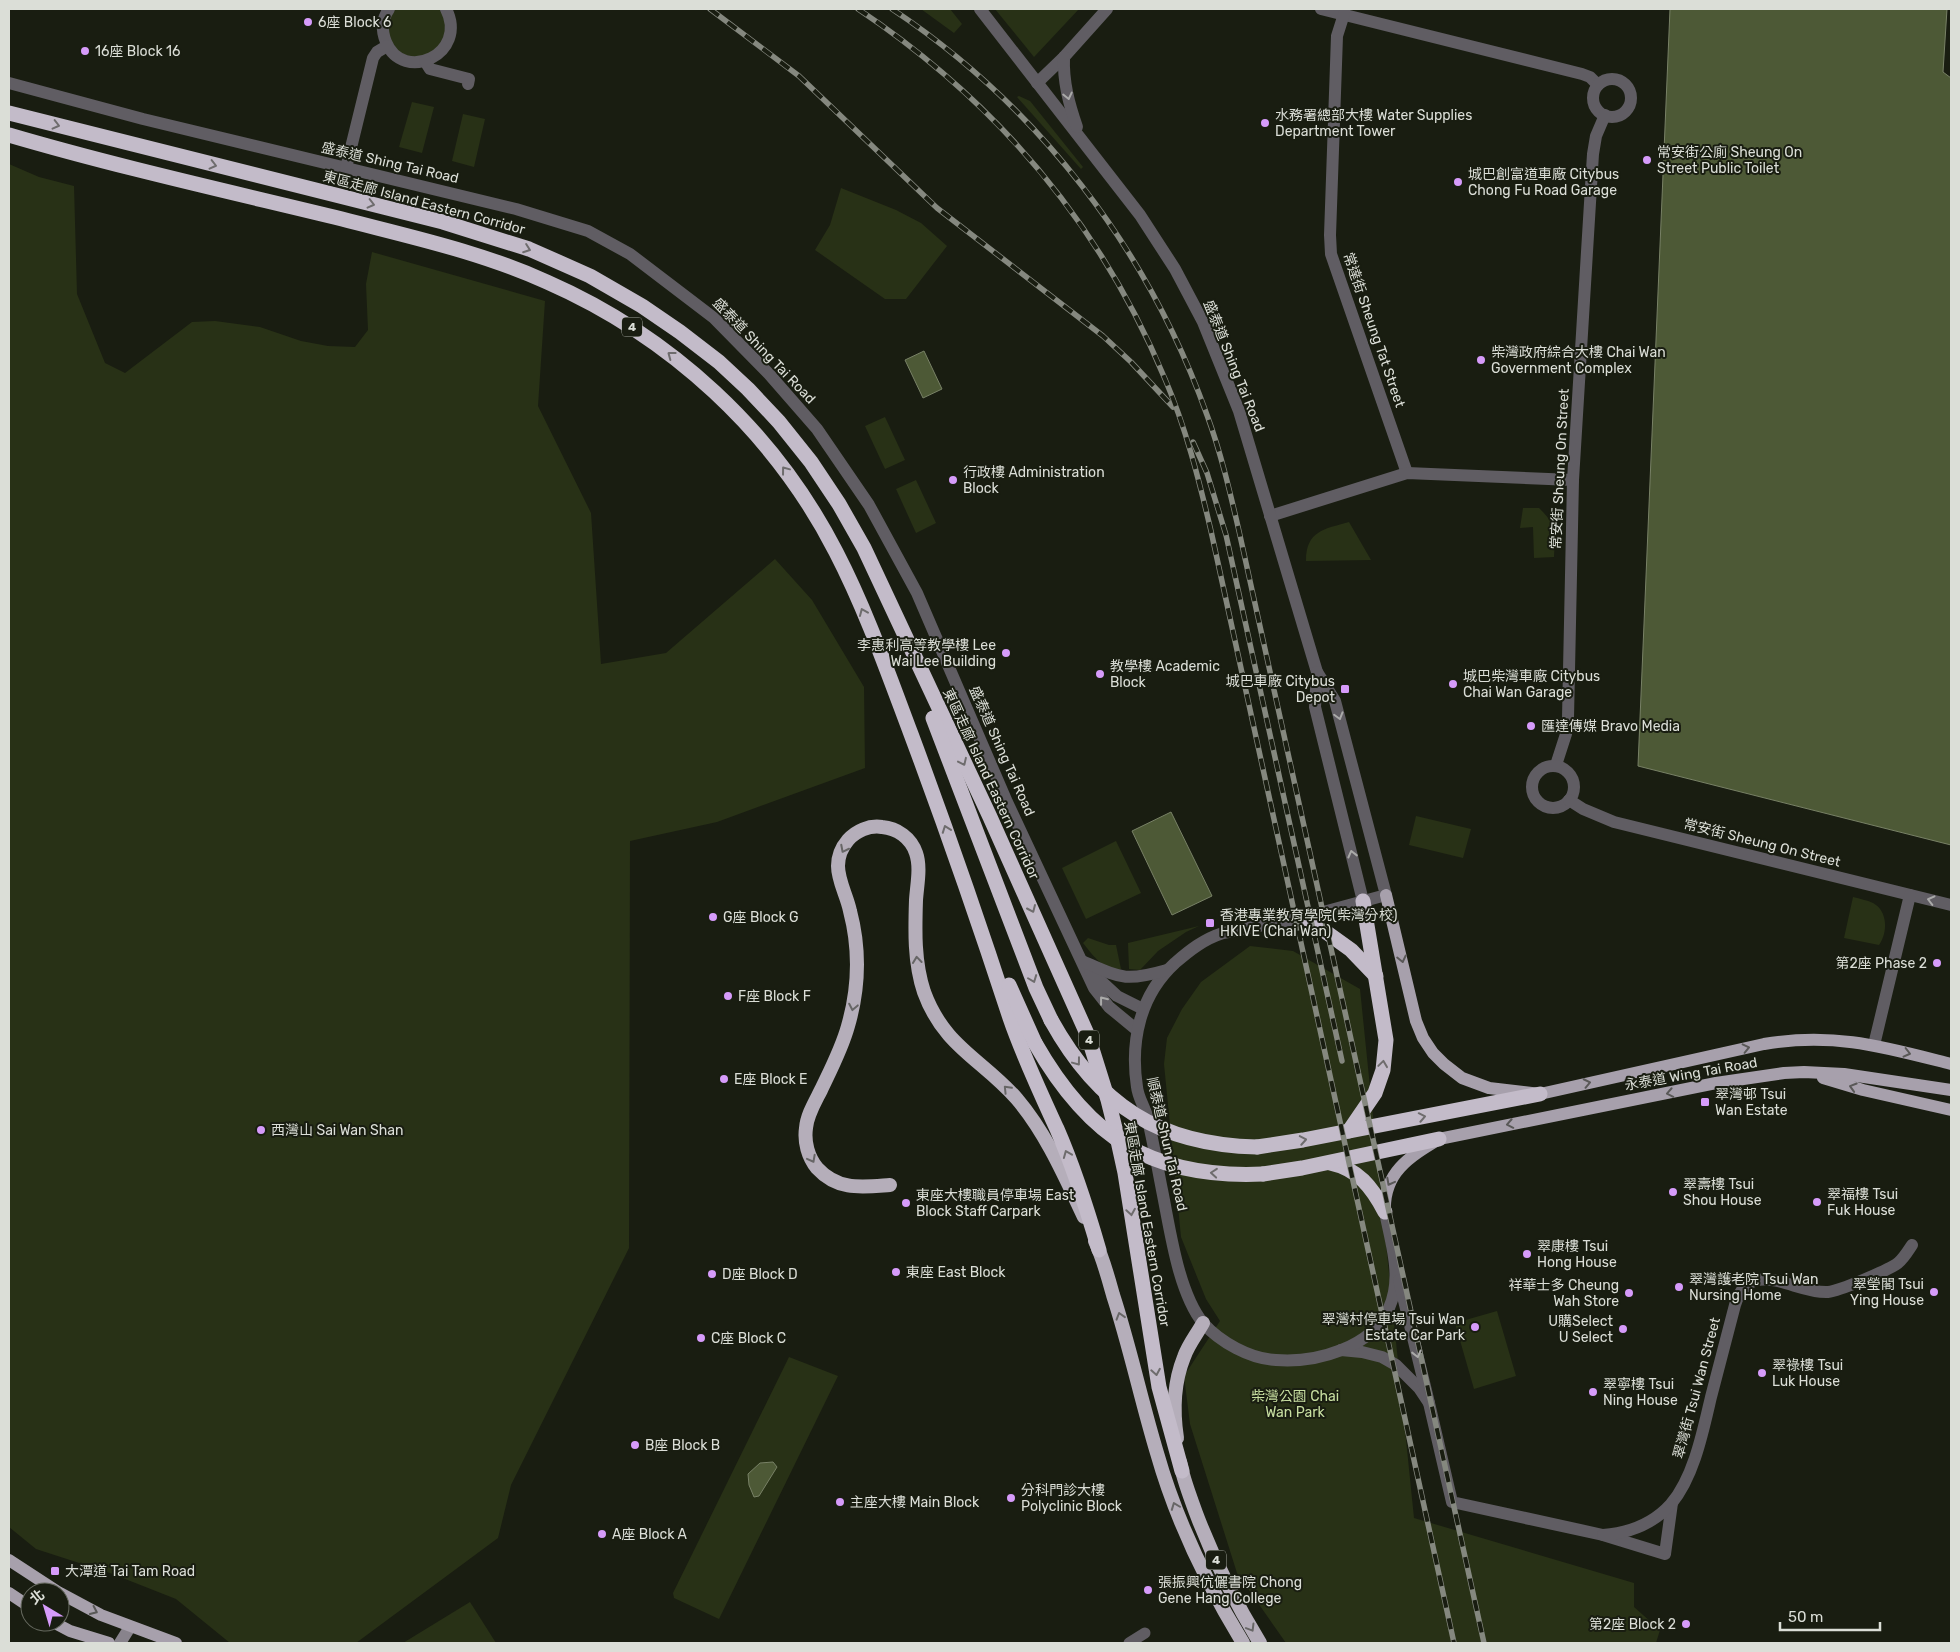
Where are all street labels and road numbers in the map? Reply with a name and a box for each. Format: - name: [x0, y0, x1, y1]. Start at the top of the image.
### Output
- street label: 盛泰道 Shing Tai Road: [320, 139, 460, 187]
- street label: 東區走廊 Island Eastern Corridor: [321, 168, 528, 238]
- street label: 常達街 Sheung Tat Street: [1339, 250, 1409, 410]
- street label: 盛泰道 Shing Tai Road: [709, 295, 819, 407]
- street label: 盛泰道 Shing Tai Road: [1200, 298, 1268, 434]
- road number: 4: [622, 318, 642, 337]
- street label: 常安街 Sheung On Street: [1547, 388, 1573, 550]
- street label: 盛泰道 Shing Tai Road: [966, 683, 1038, 819]
- street label: 東區走廊 Island Eastern Corridor: [939, 686, 1043, 883]
- street label: 常安街 Sheung On Street: [1682, 815, 1843, 871]
- road number: 4: [1079, 1030, 1099, 1050]
- street label: 永泰道 Wing Tai Road: [1623, 1054, 1759, 1094]
- street label: 順泰道 Shun Tai Road: [1143, 1075, 1191, 1213]
- street label: 東區走廊 Island Eastern Corridor: [1121, 1120, 1174, 1329]
- street label: 翠灣街 Tsui Wan Street: [1670, 1315, 1724, 1460]
- road number: 4: [1206, 1550, 1226, 1570]

